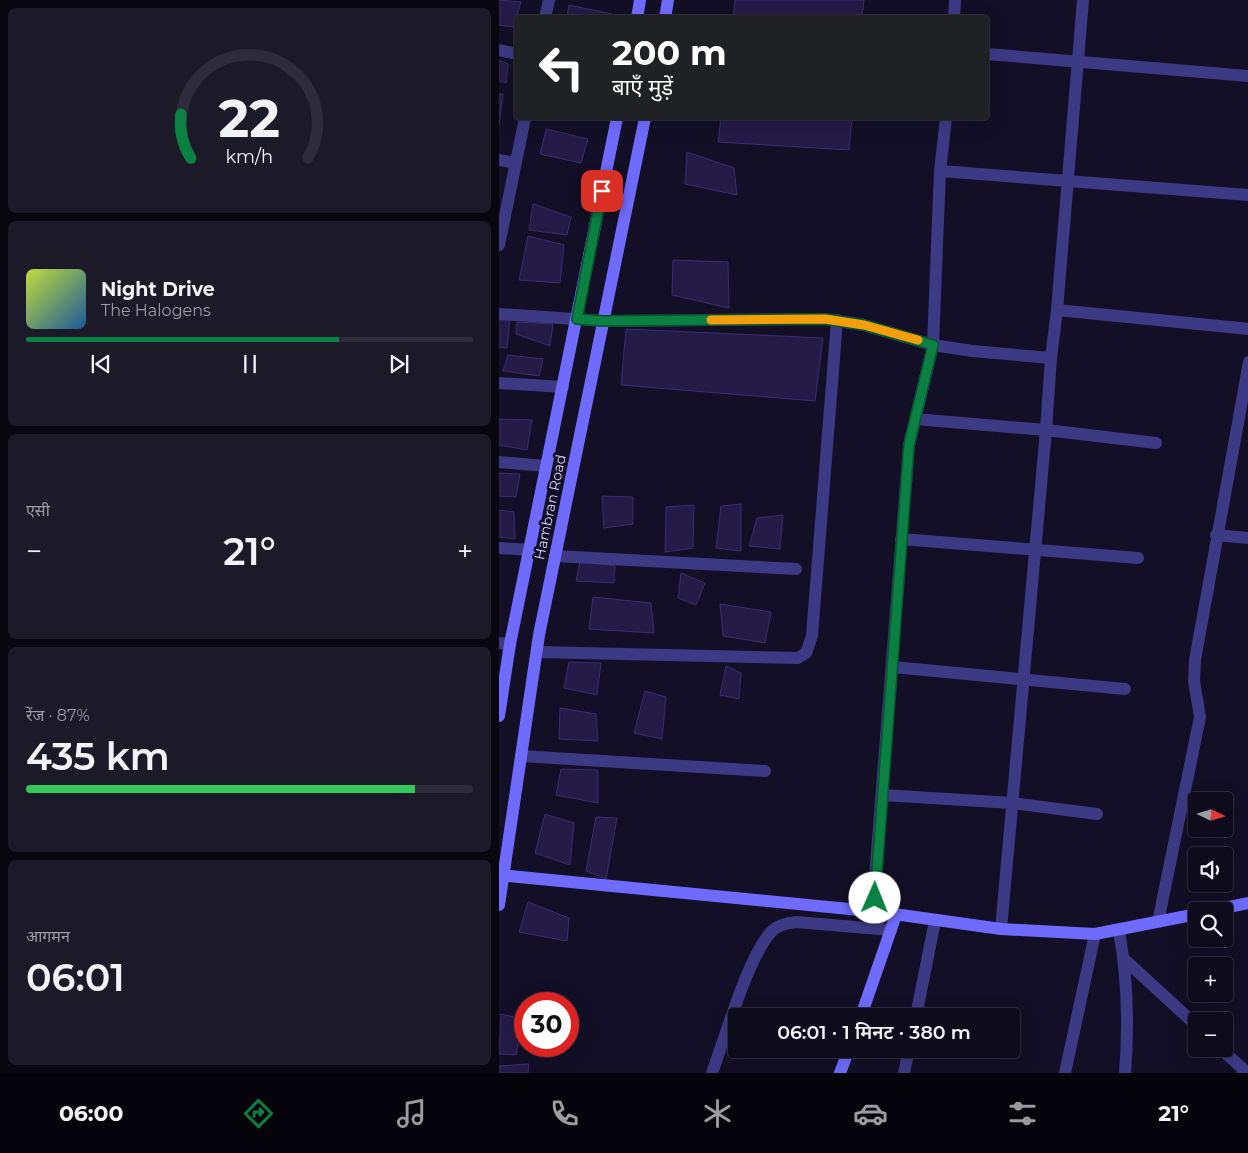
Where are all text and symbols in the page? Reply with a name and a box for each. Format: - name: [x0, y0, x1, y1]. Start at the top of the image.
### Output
- text: 200 m: [612, 31, 727, 74]
- icon: left: [529, 35, 594, 100]
- text: बाएँ मुड़ें: [612, 74, 673, 101]
- text: 22: [219, 87, 280, 150]
- text: km/h: [226, 146, 273, 167]
- pin: [581, 170, 623, 212]
- icon: arrive: [588, 177, 616, 205]
- text: Night Drive: [101, 278, 215, 301]
- text: The Halogens: [101, 301, 211, 320]
- icon: previous: [87, 350, 115, 378]
- icon: pause: [236, 350, 264, 378]
- icon: next: [385, 350, 413, 378]
- street label: Hambran Road: [530, 453, 570, 561]
- text: एसी: [26, 501, 50, 520]
- text: 21°: [223, 528, 276, 575]
- text: −: [26, 534, 42, 568]
- text: +: [457, 534, 473, 568]
- text: रेंज · 87%: [26, 706, 90, 725]
- text: 435 km: [26, 733, 170, 780]
- north arrow: [1188, 792, 1233, 838]
- map controls: [1188, 792, 1233, 1057]
- button: sound: [1188, 847, 1233, 892]
- position arrow: [848, 871, 900, 923]
- button: search: [1188, 902, 1233, 947]
- text: आगमन: [26, 927, 70, 946]
- text: 06:01: [26, 954, 125, 1001]
- button: +: [1188, 957, 1233, 1002]
- speed limit sign: 30: [514, 992, 579, 1057]
- button: −: [1188, 1012, 1233, 1057]
- text: 06:01 · 1 मिनट · 380 m: [777, 1021, 971, 1044]
- icon: directions: [241, 1096, 276, 1131]
- icon: music: [394, 1096, 429, 1131]
- icon: phone: [547, 1096, 582, 1131]
- icon: climate: [700, 1096, 735, 1131]
- icon: car: [853, 1096, 888, 1131]
- icon: filters: [1005, 1096, 1040, 1131]
- text: 06:00: [59, 1100, 124, 1127]
- text: 21°: [1158, 1100, 1189, 1127]

